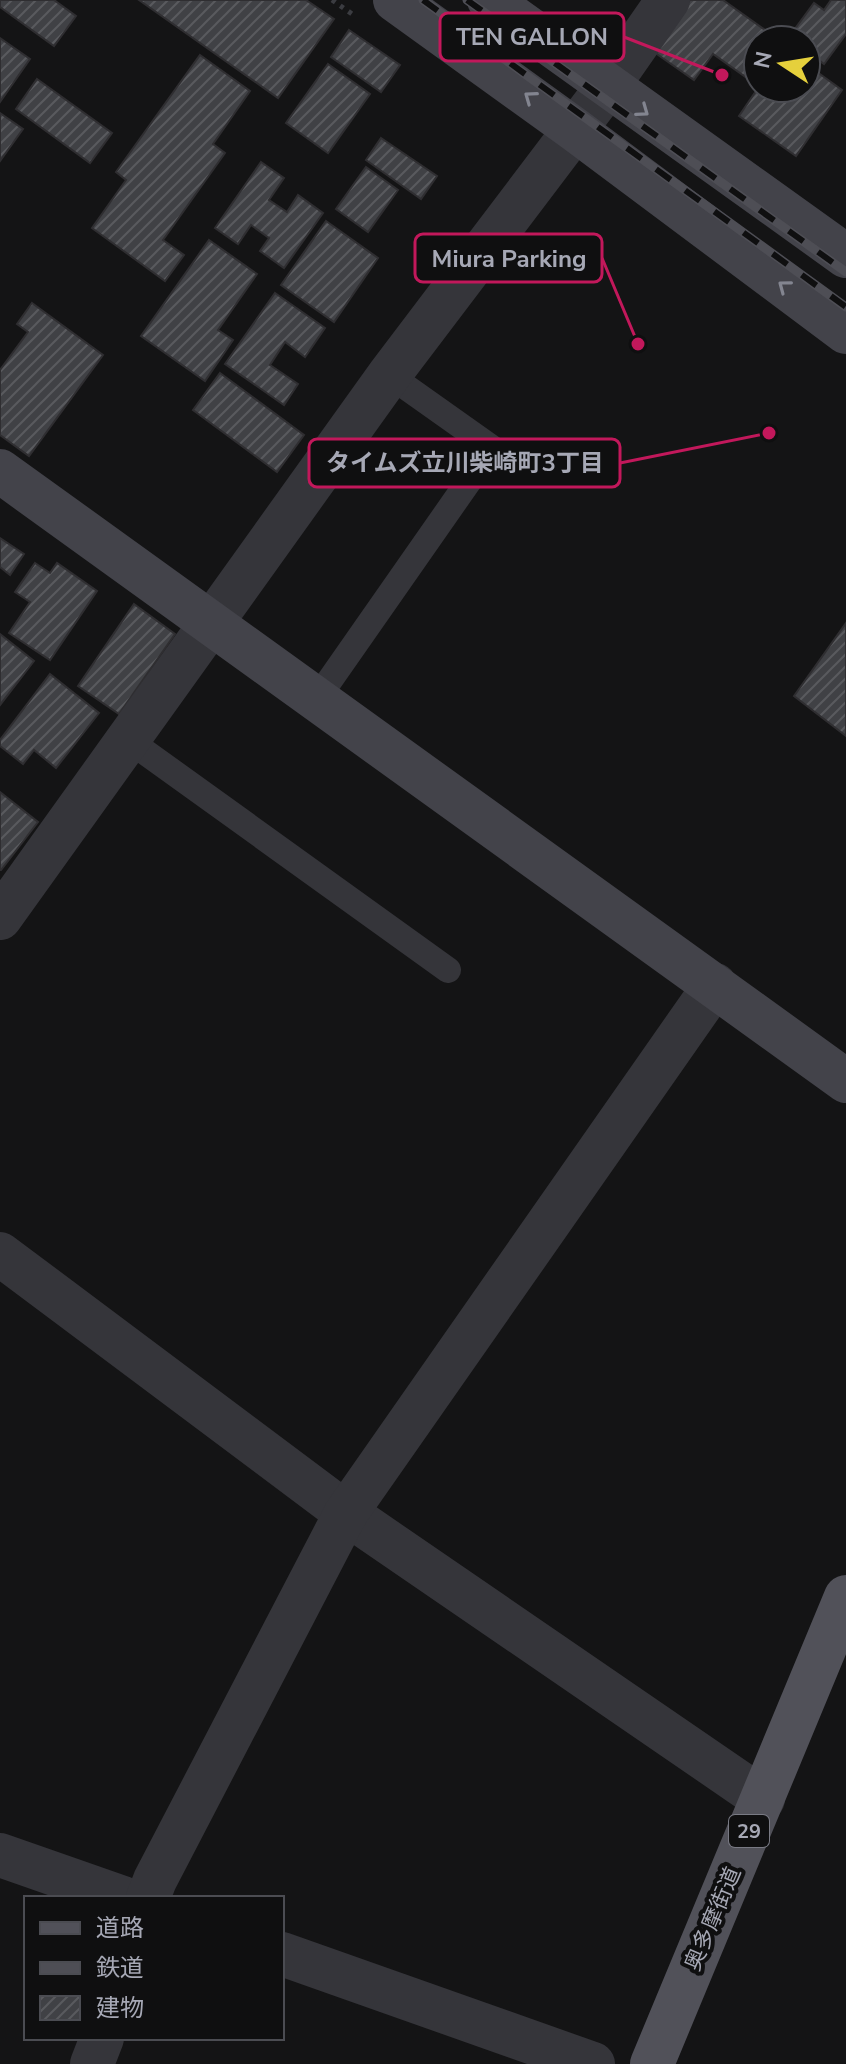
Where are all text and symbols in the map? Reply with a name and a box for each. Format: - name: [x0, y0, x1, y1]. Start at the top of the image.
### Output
- callout: TEN GALLON: [440, 13, 624, 61]
- text: TEN GALLON: [456, 21, 608, 53]
- north arrow: [742, 24, 822, 104]
- text: N: [747, 49, 780, 71]
- one-way arrow: [524, 93, 539, 107]
- one-way arrow: [634, 101, 648, 116]
- callout: Miura Parking: [415, 234, 602, 282]
- text: Miura Parking: [432, 243, 586, 275]
- one-way arrow: [778, 281, 792, 295]
- callout: タイムズ立川柴崎町3丁目: [309, 439, 620, 487]
- text: タイムズ立川柴崎町3丁目: [326, 447, 604, 479]
- road number: 29: [729, 1815, 769, 1847]
- street label: 奥多摩街道: [678, 1863, 748, 1975]
- legend: [24, 1896, 284, 2040]
- text: 道路: [96, 1912, 144, 1944]
- text: 鉄道: [96, 1952, 144, 1984]
- text: 建物: [96, 1992, 144, 2024]

